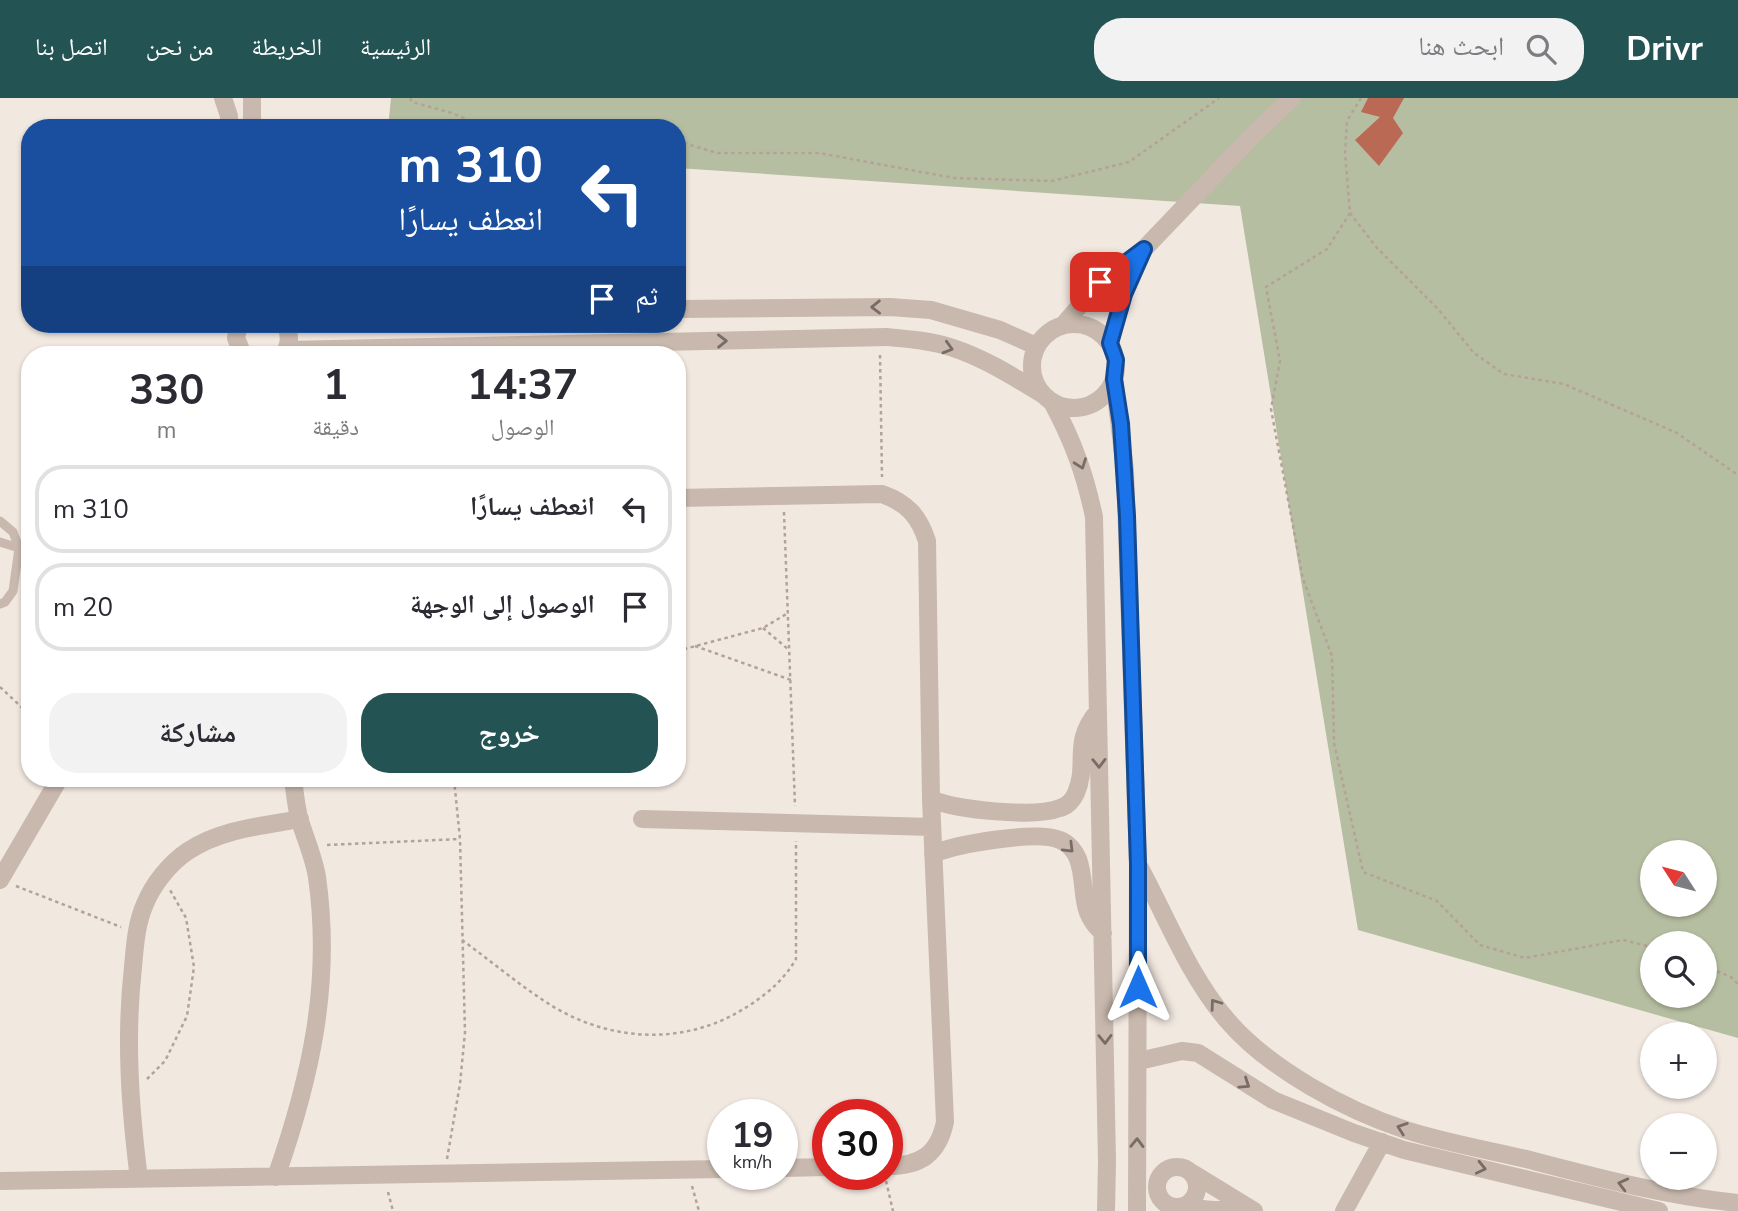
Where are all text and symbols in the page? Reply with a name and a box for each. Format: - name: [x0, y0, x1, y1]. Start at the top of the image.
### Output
- search box: [1094, 18, 1584, 81]
- text: Drivr: [1626, 27, 1703, 72]
- text: ابحث هنا: [1418, 29, 1504, 64]
- icon: search: [1522, 30, 1560, 68]
- text: اتصل بنا: [35, 31, 108, 63]
- text: من نحن: [146, 31, 213, 63]
- text: الخريطة: [251, 31, 322, 63]
- text: الرئيسية: [360, 31, 431, 63]
- text: 310 m: [399, 132, 543, 199]
- icon: left: [567, 147, 658, 238]
- text: انعطف يسارًا: [399, 198, 543, 241]
- pin: [1070, 252, 1130, 312]
- icon: arrive: [1081, 263, 1119, 301]
- text: ثم: [635, 279, 658, 314]
- icon: arrive: [583, 280, 621, 318]
- one-way arrow: [870, 299, 881, 315]
- one-way arrow: [717, 333, 728, 348]
- one-way arrow: [942, 339, 954, 354]
- text: 1: [323, 357, 348, 414]
- text: 14:37: [467, 357, 578, 414]
- text: 330: [129, 362, 204, 419]
- text: دقيقة: [312, 412, 359, 443]
- text: الوصول: [491, 412, 554, 443]
- text: m: [157, 415, 177, 446]
- one-way arrow: [1072, 457, 1086, 469]
- text: انعطف يسارًا: [470, 489, 595, 524]
- icon: left: [616, 490, 654, 528]
- text: 310 m: [53, 492, 129, 527]
- text: الوصول إلى الوجهة: [410, 587, 595, 622]
- icon: arrive: [616, 588, 654, 626]
- text: 20 m: [53, 590, 113, 625]
- button: مشاركة: [49, 693, 347, 773]
- button: خروج: [361, 693, 658, 773]
- one-way arrow: [1091, 758, 1107, 769]
- one-way arrow: [1061, 840, 1074, 853]
- north arrow: [1640, 840, 1717, 917]
- map controls: [1640, 840, 1717, 1190]
- button: search: [1640, 931, 1717, 1008]
- position arrow: [1101, 950, 1175, 1024]
- one-way arrow: [1211, 999, 1224, 1012]
- button: +: [1640, 1022, 1717, 1099]
- one-way arrow: [1097, 1034, 1112, 1045]
- one-way arrow: [1237, 1075, 1250, 1088]
- speed limit sign: 30: [812, 1099, 903, 1190]
- text: 19: [731, 1112, 774, 1159]
- button: −: [1640, 1113, 1717, 1190]
- one-way arrow: [1397, 1122, 1409, 1136]
- one-way arrow: [1130, 1137, 1145, 1148]
- text: km/h: [733, 1150, 772, 1174]
- one-way arrow: [1475, 1160, 1487, 1174]
- one-way arrow: [1617, 1178, 1629, 1192]

